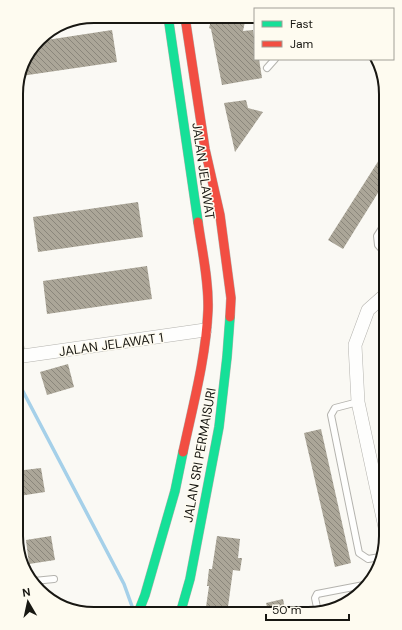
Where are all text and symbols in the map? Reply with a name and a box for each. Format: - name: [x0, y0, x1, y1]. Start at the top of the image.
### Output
- legend: [254, 8, 394, 60]
- text: Fast: [290, 16, 313, 32]
- text: Jam: [290, 36, 313, 52]
- street label: JALAN JELAWAT: [188, 122, 219, 221]
- street label: JALAN JELAWAT 1: [58, 329, 164, 360]
- street label: JALAN SRI PERMAISURI: [179, 386, 220, 524]
- north arrow: [8, 582, 48, 622]
- text: N: [21, 585, 31, 600]
- scale bar: [266, 596, 349, 622]
- text: 50 m: [272, 602, 301, 618]

